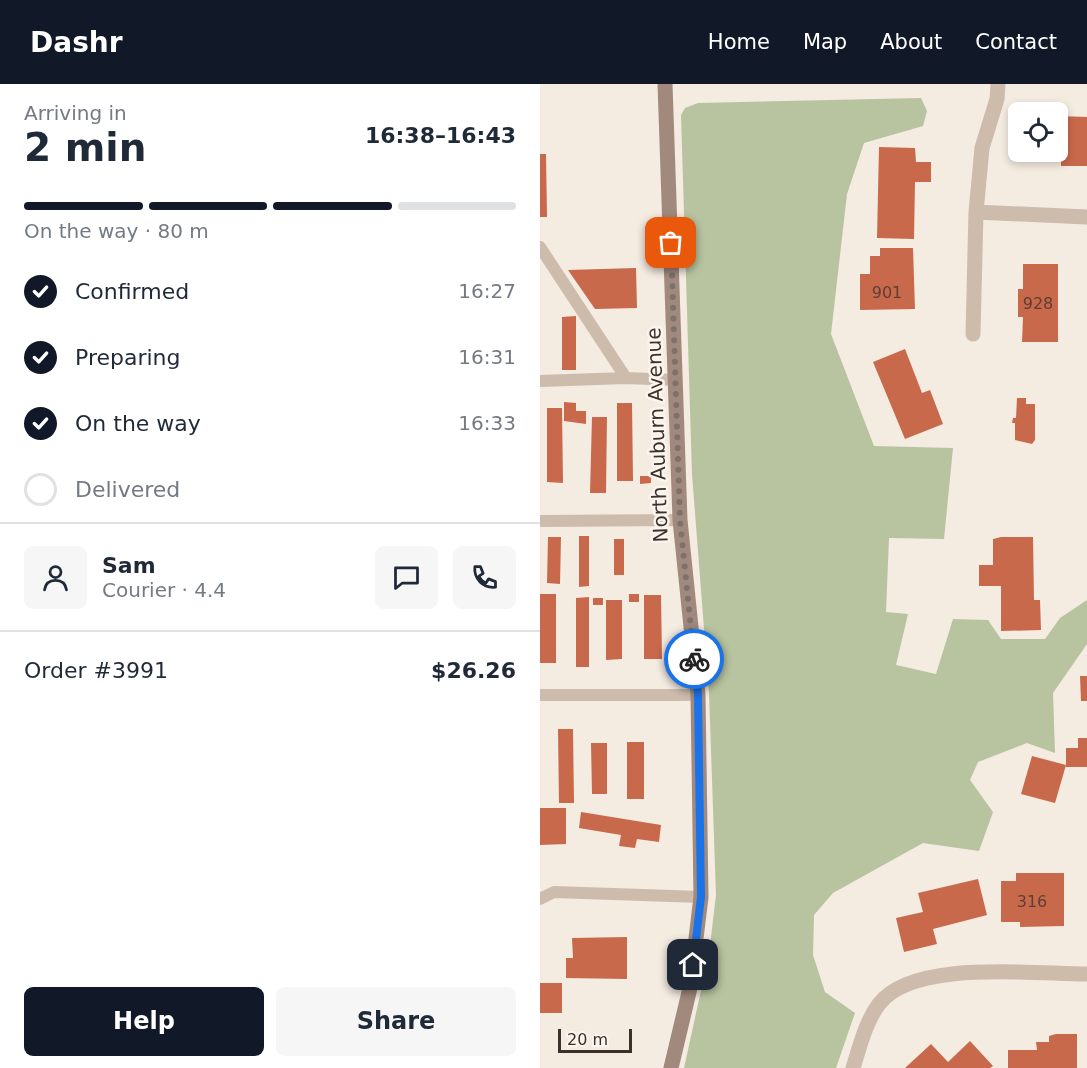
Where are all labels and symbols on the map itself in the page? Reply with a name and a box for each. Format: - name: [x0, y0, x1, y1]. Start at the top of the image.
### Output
- pin: [645, 217, 696, 268]
- house number: 901: [872, 283, 902, 302]
- house number: 928: [1023, 294, 1053, 313]
- street label: North Auburn Avenue: [641, 327, 673, 543]
- courier: [664, 629, 724, 689]
- house number: 316: [1017, 892, 1047, 911]
- pin: [667, 939, 718, 990]
- scale bar: [558, 1026, 632, 1054]

